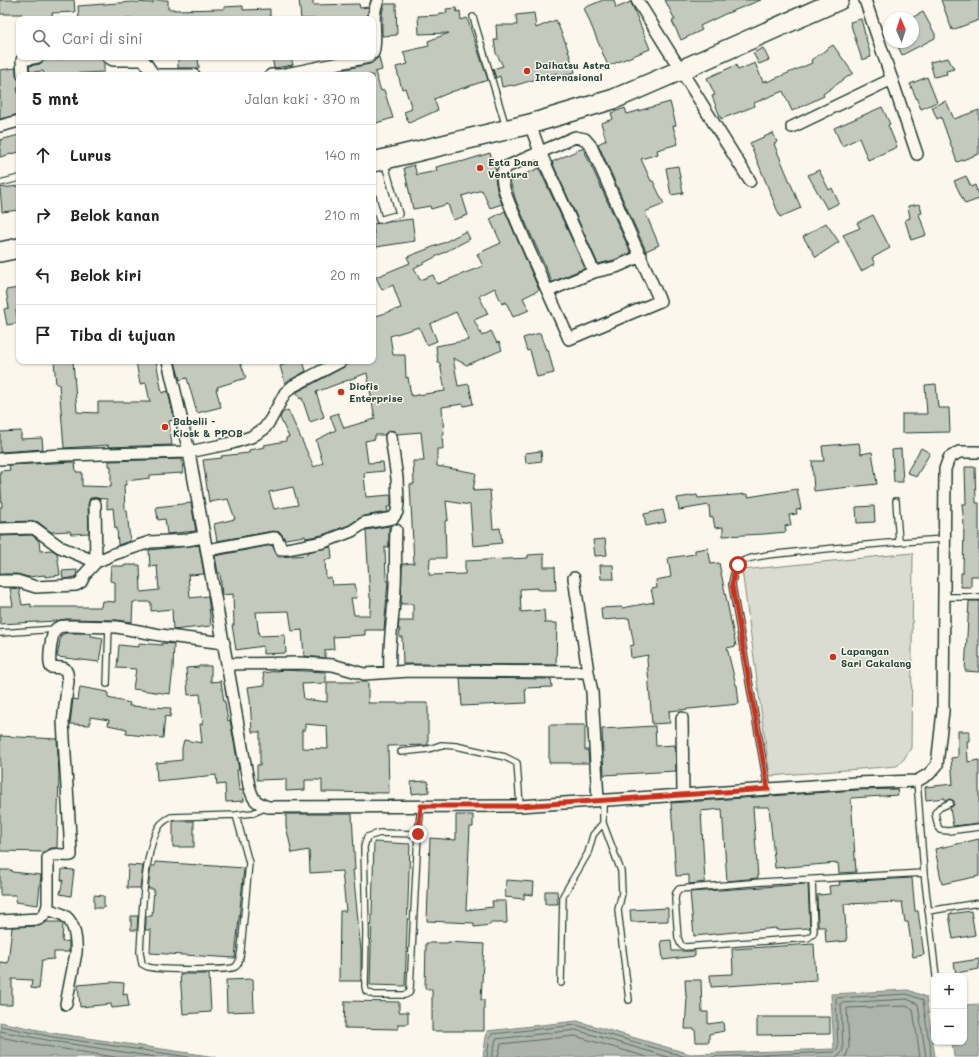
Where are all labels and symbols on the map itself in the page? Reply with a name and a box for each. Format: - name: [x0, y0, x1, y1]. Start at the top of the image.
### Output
- north arrow: [883, 12, 919, 48]
- place label: Daihatsu Astra Internasional: [535, 58, 610, 84]
- marker: Daihatsu Astra Internasional: [522, 66, 532, 76]
- place label: Esta Dana Ventura: [488, 155, 539, 181]
- marker: Esta Dana Ventura: [475, 163, 485, 173]
- place label: Diofis Enterprise: [349, 379, 403, 405]
- marker: Diofis Enterprise: [336, 387, 346, 397]
- place label: Babelii - Kiosk & PPOB: [173, 414, 243, 440]
- marker: Babelii - Kiosk & PPOB: [160, 422, 170, 432]
- route start: [729, 556, 747, 574]
- place label: Lapangan Sari Cakalang: [841, 644, 911, 670]
- marker: Lapangan Sari Cakalang: [828, 652, 838, 662]
- route end: [409, 825, 427, 843]

